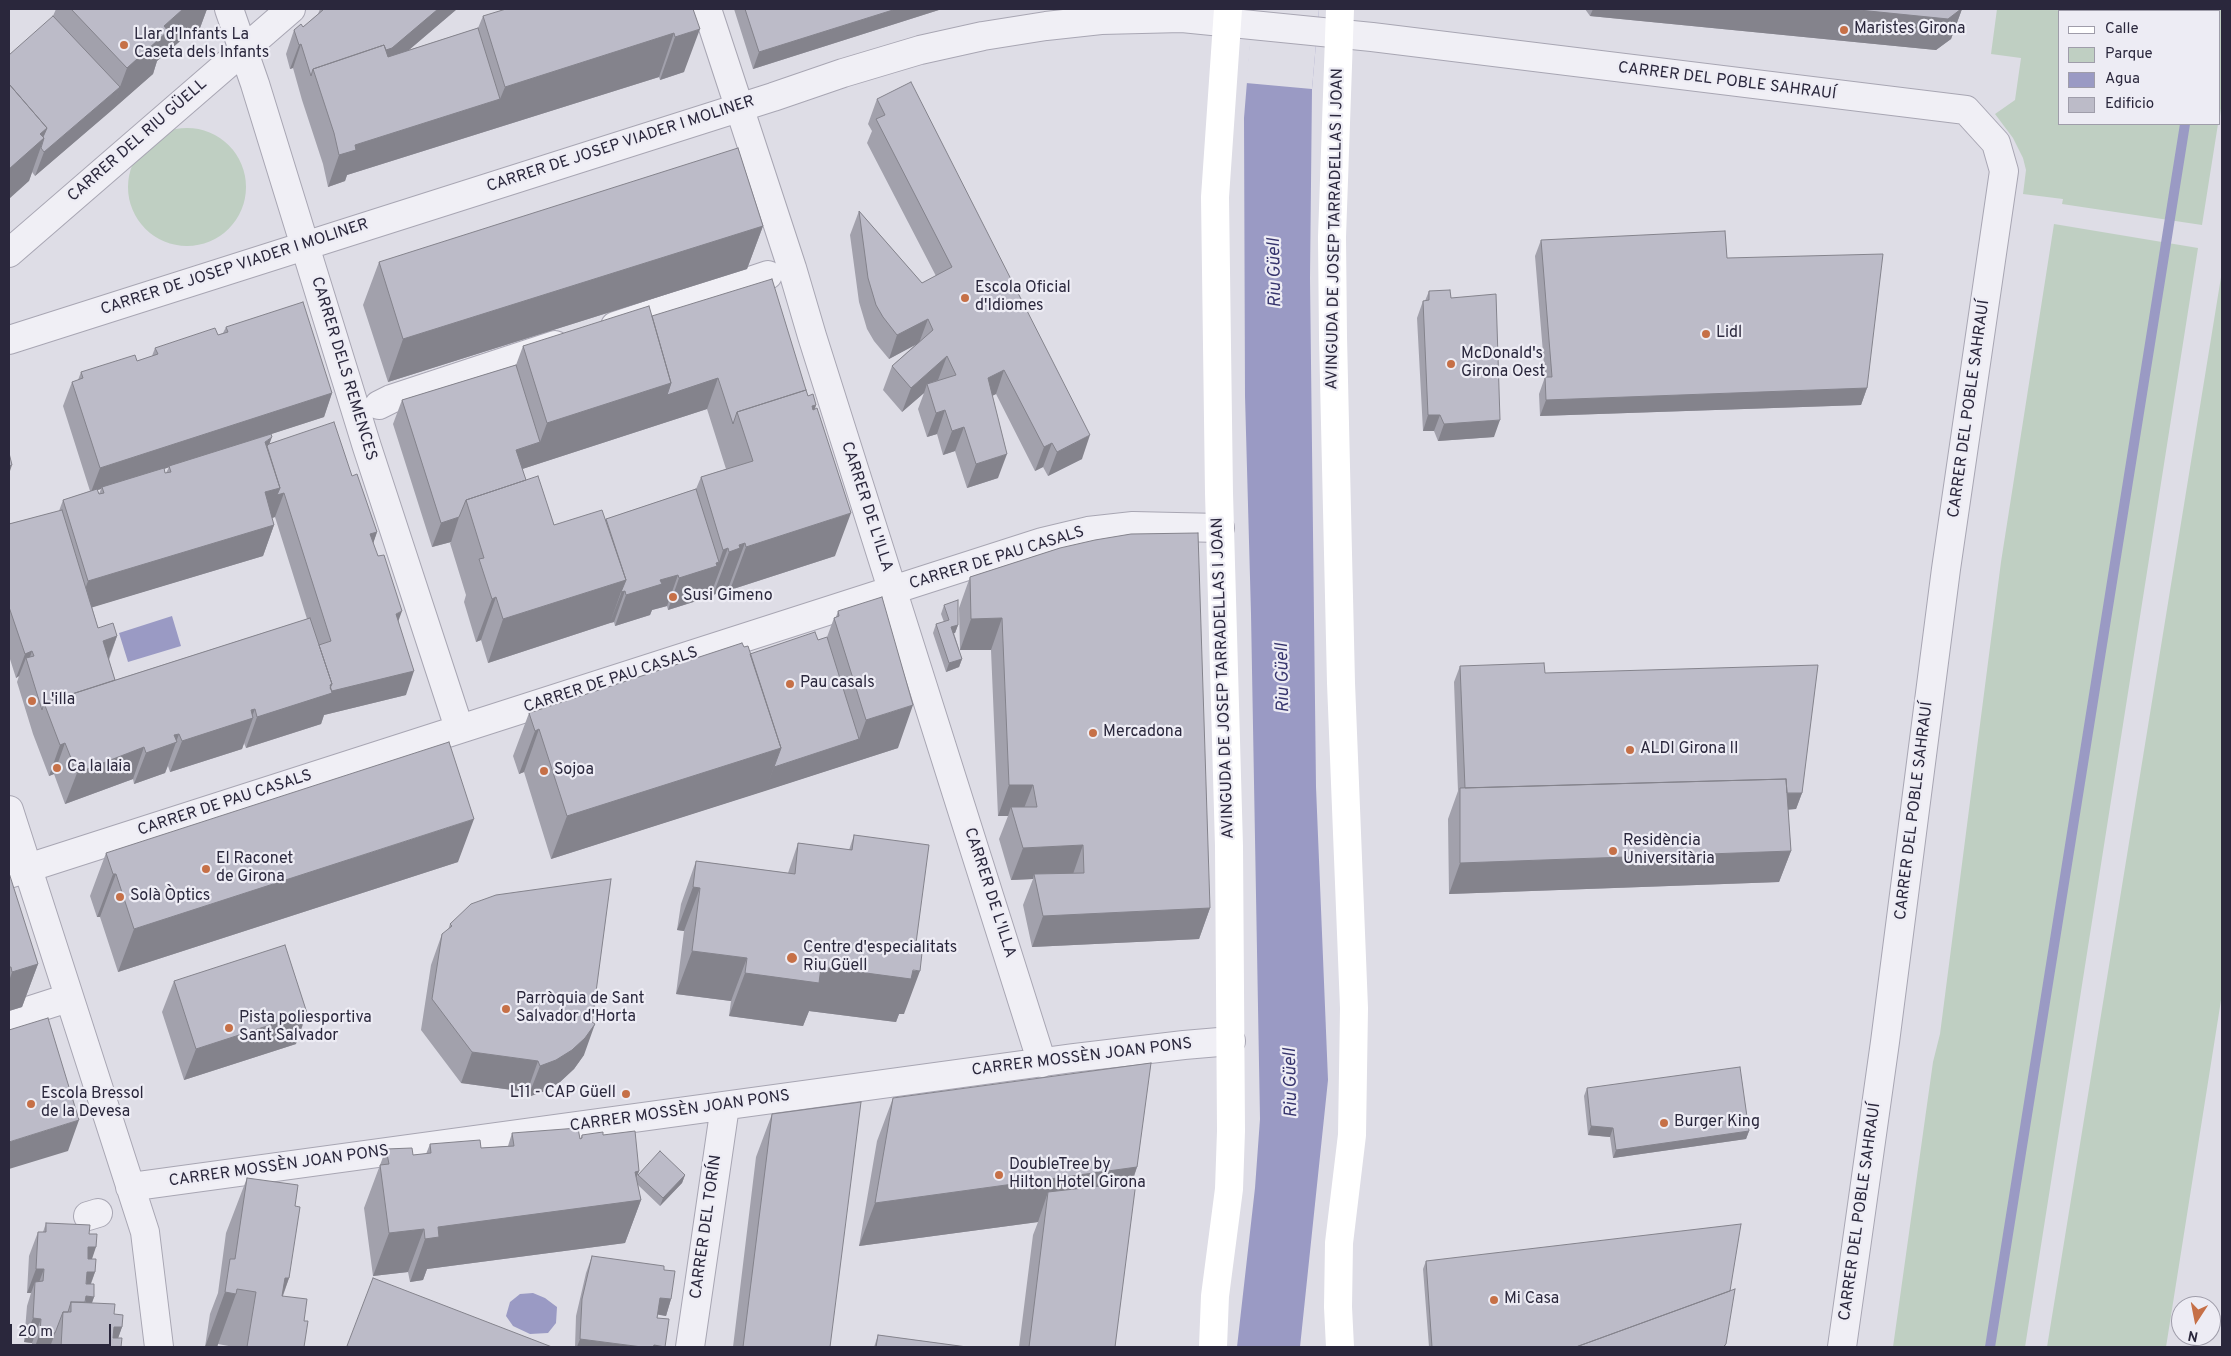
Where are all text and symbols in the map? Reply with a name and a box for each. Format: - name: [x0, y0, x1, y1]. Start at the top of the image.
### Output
- legend: [2058, 10, 2221, 125]
- place label: Maristes Girona: [1854, 20, 1965, 40]
- text: Calle: [2105, 20, 2139, 39]
- marker: Maristes Girona: [1838, 24, 1850, 36]
- place label: Llar d'Infants La Caseta dels Infants: [134, 26, 269, 64]
- marker: Llar d'Infants La Caseta dels Infants: [118, 39, 130, 51]
- text: Parque: [2105, 45, 2153, 64]
- street label: CARRER DEL POBLE SAHRAUÍ: [1617, 59, 1837, 105]
- street label: AVINGUDA DE JOSEP TARRADELLAS I JOAN: [1324, 68, 1348, 390]
- text: Agua: [2105, 70, 2140, 89]
- street label: CARRER DEL RIU GÜELL: [64, 75, 212, 207]
- street label: CARRER DE JOSEP VIADER I MOLINER: [485, 93, 757, 197]
- text: Edificio: [2105, 95, 2154, 114]
- street label: CARRER DE JOSEP VIADER I MOLINER: [99, 216, 371, 320]
- water label: Riu Güell: [1265, 238, 1287, 308]
- street label: CARRER DELS REMENCES: [306, 275, 380, 463]
- place label: Escola Oficial d'Idiomes: [975, 279, 1071, 317]
- marker: Escola Oficial d'Idiomes: [959, 292, 971, 304]
- street label: CARRER DEL POBLE SAHRAUÍ: [1945, 299, 1995, 519]
- place label: Lidl: [1716, 324, 1742, 344]
- marker: Lidl: [1700, 328, 1712, 340]
- place label: McDonald's Girona Oest: [1461, 345, 1545, 383]
- marker: McDonald's Girona Oest: [1445, 358, 1457, 370]
- street label: CARRER DE L'ILLA: [836, 439, 896, 575]
- street label: AVINGUDA DE JOSEP TARRADELLAS I JOAN: [1209, 517, 1239, 839]
- street label: CARRER DE PAU CASALS: [907, 523, 1087, 595]
- place label: Susi Gimeno: [683, 587, 773, 607]
- marker: Susi Gimeno: [667, 591, 679, 603]
- water label: Riu Güell: [1273, 643, 1295, 713]
- street label: CARRER DE PAU CASALS: [522, 644, 700, 718]
- place label: Pau casals: [800, 674, 875, 694]
- marker: Pau casals: [784, 678, 796, 690]
- place label: L'illa: [42, 691, 75, 711]
- marker: L'illa: [26, 695, 38, 707]
- street label: CARRER DEL POBLE SAHRAUÍ: [1892, 701, 1938, 921]
- place label: Mercadona: [1103, 723, 1182, 743]
- marker: Mercadona: [1087, 727, 1099, 739]
- place label: ALDI Girona II: [1640, 740, 1739, 760]
- marker: ALDI Girona II: [1624, 744, 1636, 756]
- place label: Ca la Iaia: [67, 758, 131, 778]
- place label: Sojoa: [554, 761, 594, 781]
- marker: Ca la Iaia: [51, 762, 63, 774]
- marker: Sojoa: [538, 765, 550, 777]
- street label: CARRER DE PAU CASALS: [136, 767, 314, 841]
- street label: CARRER DE L'ILLA: [959, 825, 1019, 961]
- place label: Residència Universitària: [1623, 832, 1715, 870]
- marker: Residència Universitària: [1607, 845, 1619, 857]
- place label: El Raconet de Girona: [216, 850, 293, 888]
- marker: El Raconet de Girona: [200, 863, 212, 875]
- place label: Solà Òptics: [130, 887, 210, 907]
- marker: Solà Òptics: [114, 891, 126, 903]
- place label: Centre d'especialitats Riu Güell: [803, 939, 957, 977]
- marker: Centre d'especialitats Riu Güell: [785, 951, 799, 965]
- place label: Parròquia de Sant Salvador d'Horta: [516, 990, 645, 1028]
- marker: Parròquia de Sant Salvador d'Horta: [500, 1003, 512, 1015]
- place label: Pista poliesportiva Sant Salvador: [239, 1009, 372, 1047]
- marker: Pista poliesportiva Sant Salvador: [223, 1022, 235, 1034]
- street label: CARRER MOSSÈN JOAN PONS: [971, 1035, 1193, 1081]
- water label: Riu Güell: [1281, 1048, 1303, 1118]
- place label: L11 - CAP Güell: [510, 1084, 616, 1104]
- place label: Escola Bressol de la Devesa: [41, 1085, 144, 1123]
- street label: CARRER MOSSÈN JOAN PONS: [569, 1087, 791, 1137]
- marker: L11 - CAP Güell: [620, 1088, 632, 1100]
- marker: Escola Bressol de la Devesa: [25, 1098, 37, 1110]
- street label: CARRER DEL POBLE SAHRAUÍ: [1836, 1102, 1886, 1322]
- place label: Burger King: [1674, 1113, 1760, 1133]
- marker: Burger King: [1658, 1117, 1670, 1129]
- street label: CARRER MOSSÈN JOAN PONS: [168, 1142, 390, 1192]
- street label: CARRER DEL TORÍN: [687, 1154, 727, 1300]
- place label: DoubleTree by Hilton Hotel Girona: [1009, 1156, 1146, 1194]
- marker: DoubleTree by Hilton Hotel Girona: [993, 1169, 1005, 1181]
- place label: Mi Casa: [1504, 1290, 1559, 1310]
- marker: Mi Casa: [1488, 1294, 1500, 1306]
- north arrow: [2171, 1296, 2221, 1346]
- scale bar: [12, 1314, 114, 1346]
- text: 20 m: [18, 1323, 53, 1342]
- text: N: [2187, 1326, 2200, 1345]

